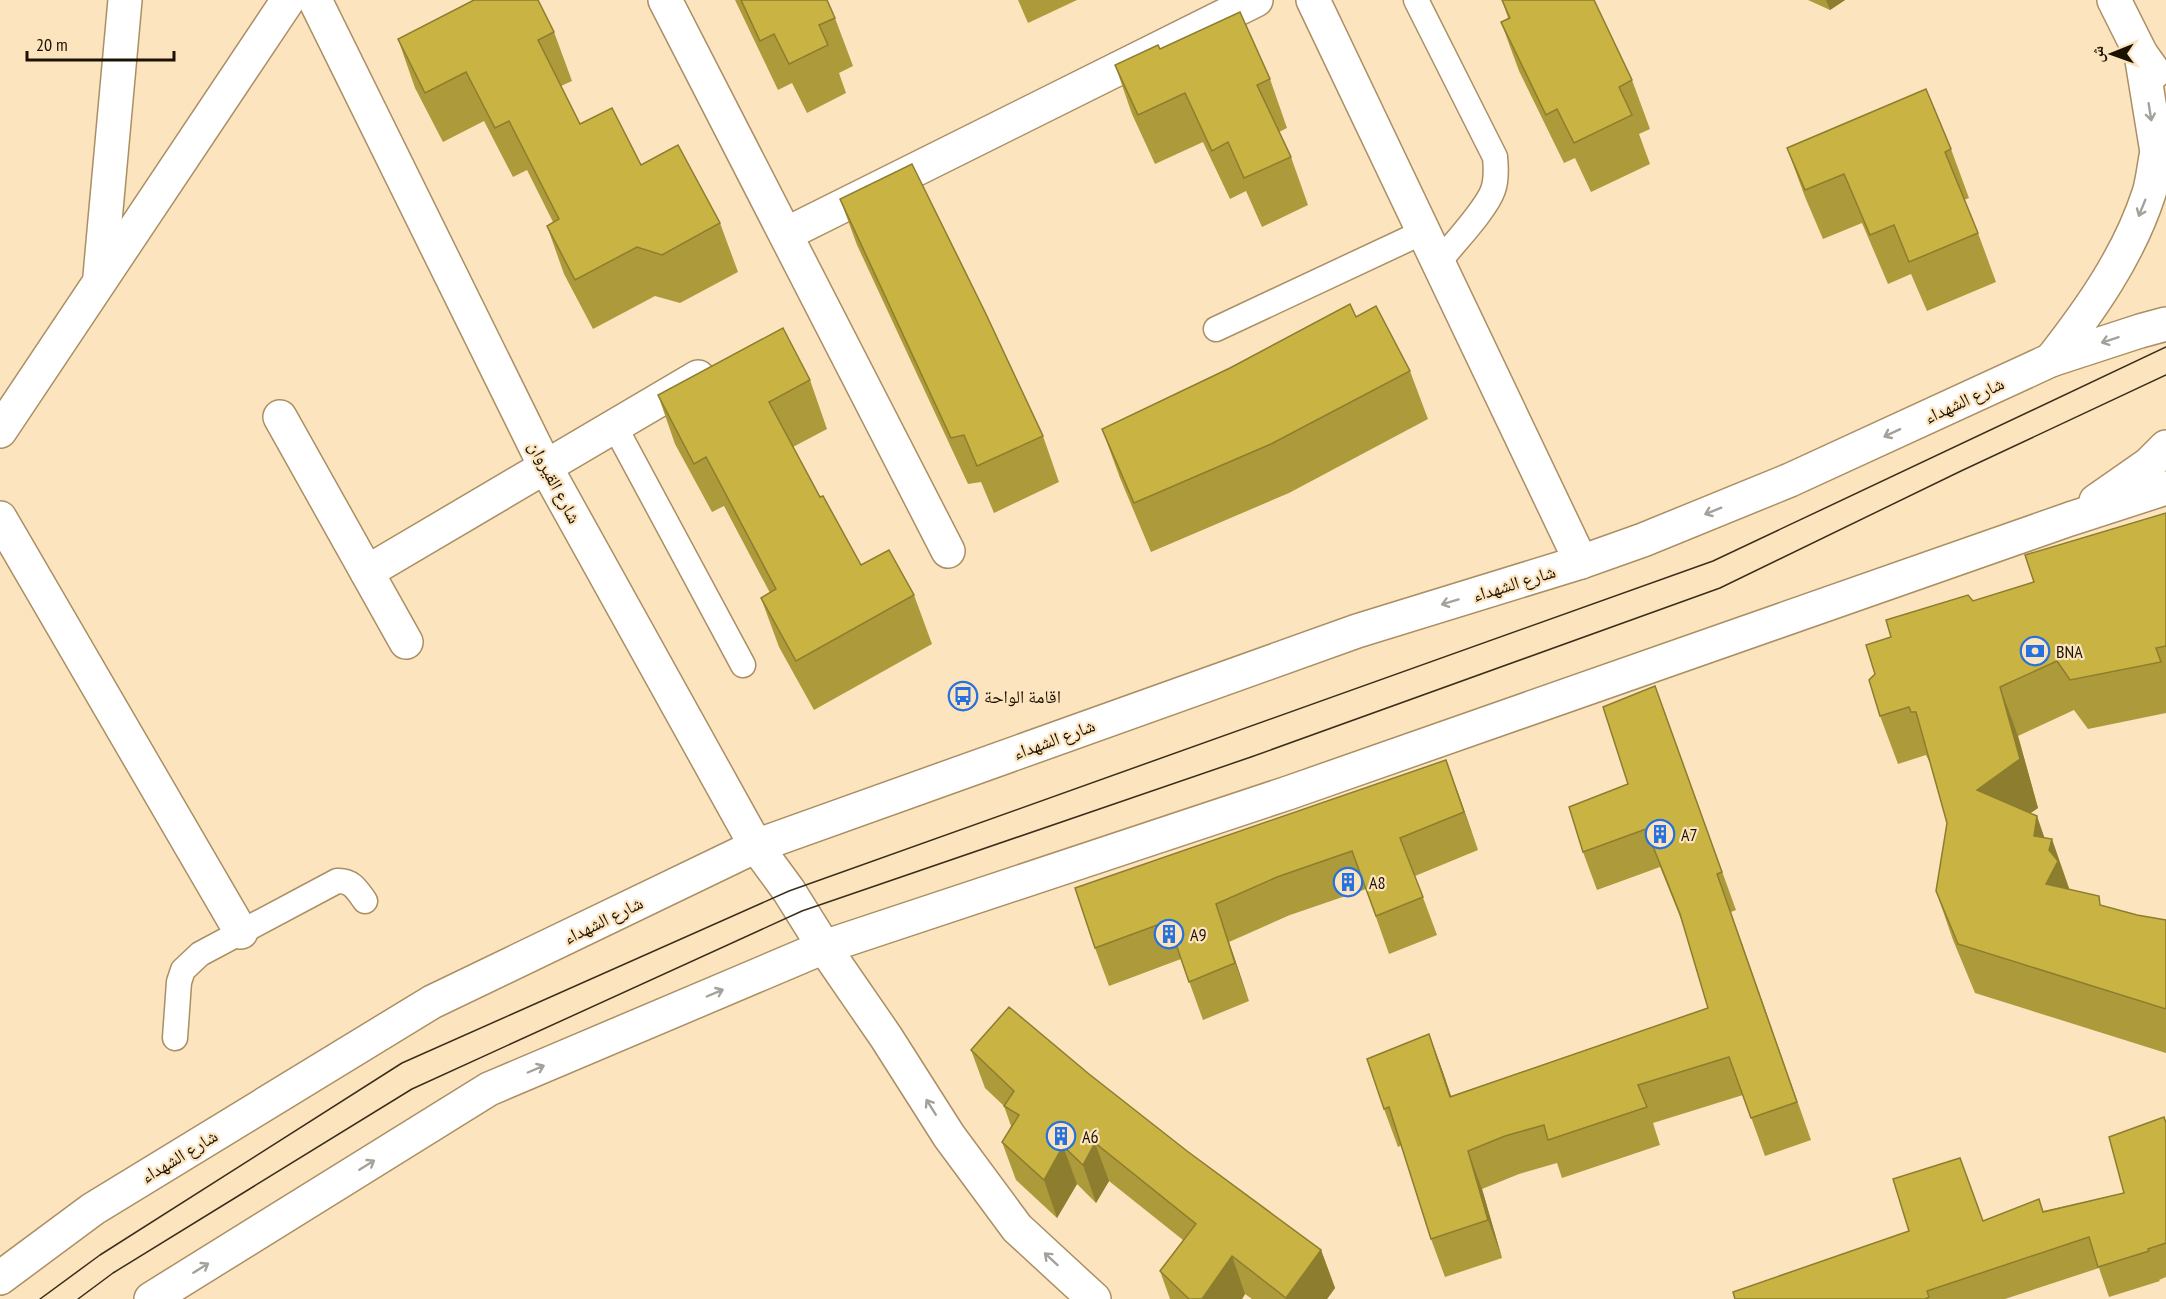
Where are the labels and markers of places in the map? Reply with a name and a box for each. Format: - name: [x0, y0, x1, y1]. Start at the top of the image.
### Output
- bank icon: BNA: [2019, 635, 2051, 667]
- place label: BNA: [2056, 640, 2083, 663]
- bus stop icon: اقامة الواحة: [947, 680, 979, 712]
- place label: اقامة الواحة: [984, 685, 1061, 708]
- building icon: A7: [1644, 818, 1676, 850]
- place label: A7: [1681, 823, 1698, 846]
- building icon: A8: [1332, 866, 1364, 898]
- place label: A8: [1369, 871, 1386, 894]
- building icon: A9: [1153, 918, 1185, 950]
- place label: A9: [1190, 923, 1207, 946]
- building icon: A6: [1045, 1120, 1077, 1152]
- place label: A6: [1082, 1125, 1099, 1148]

